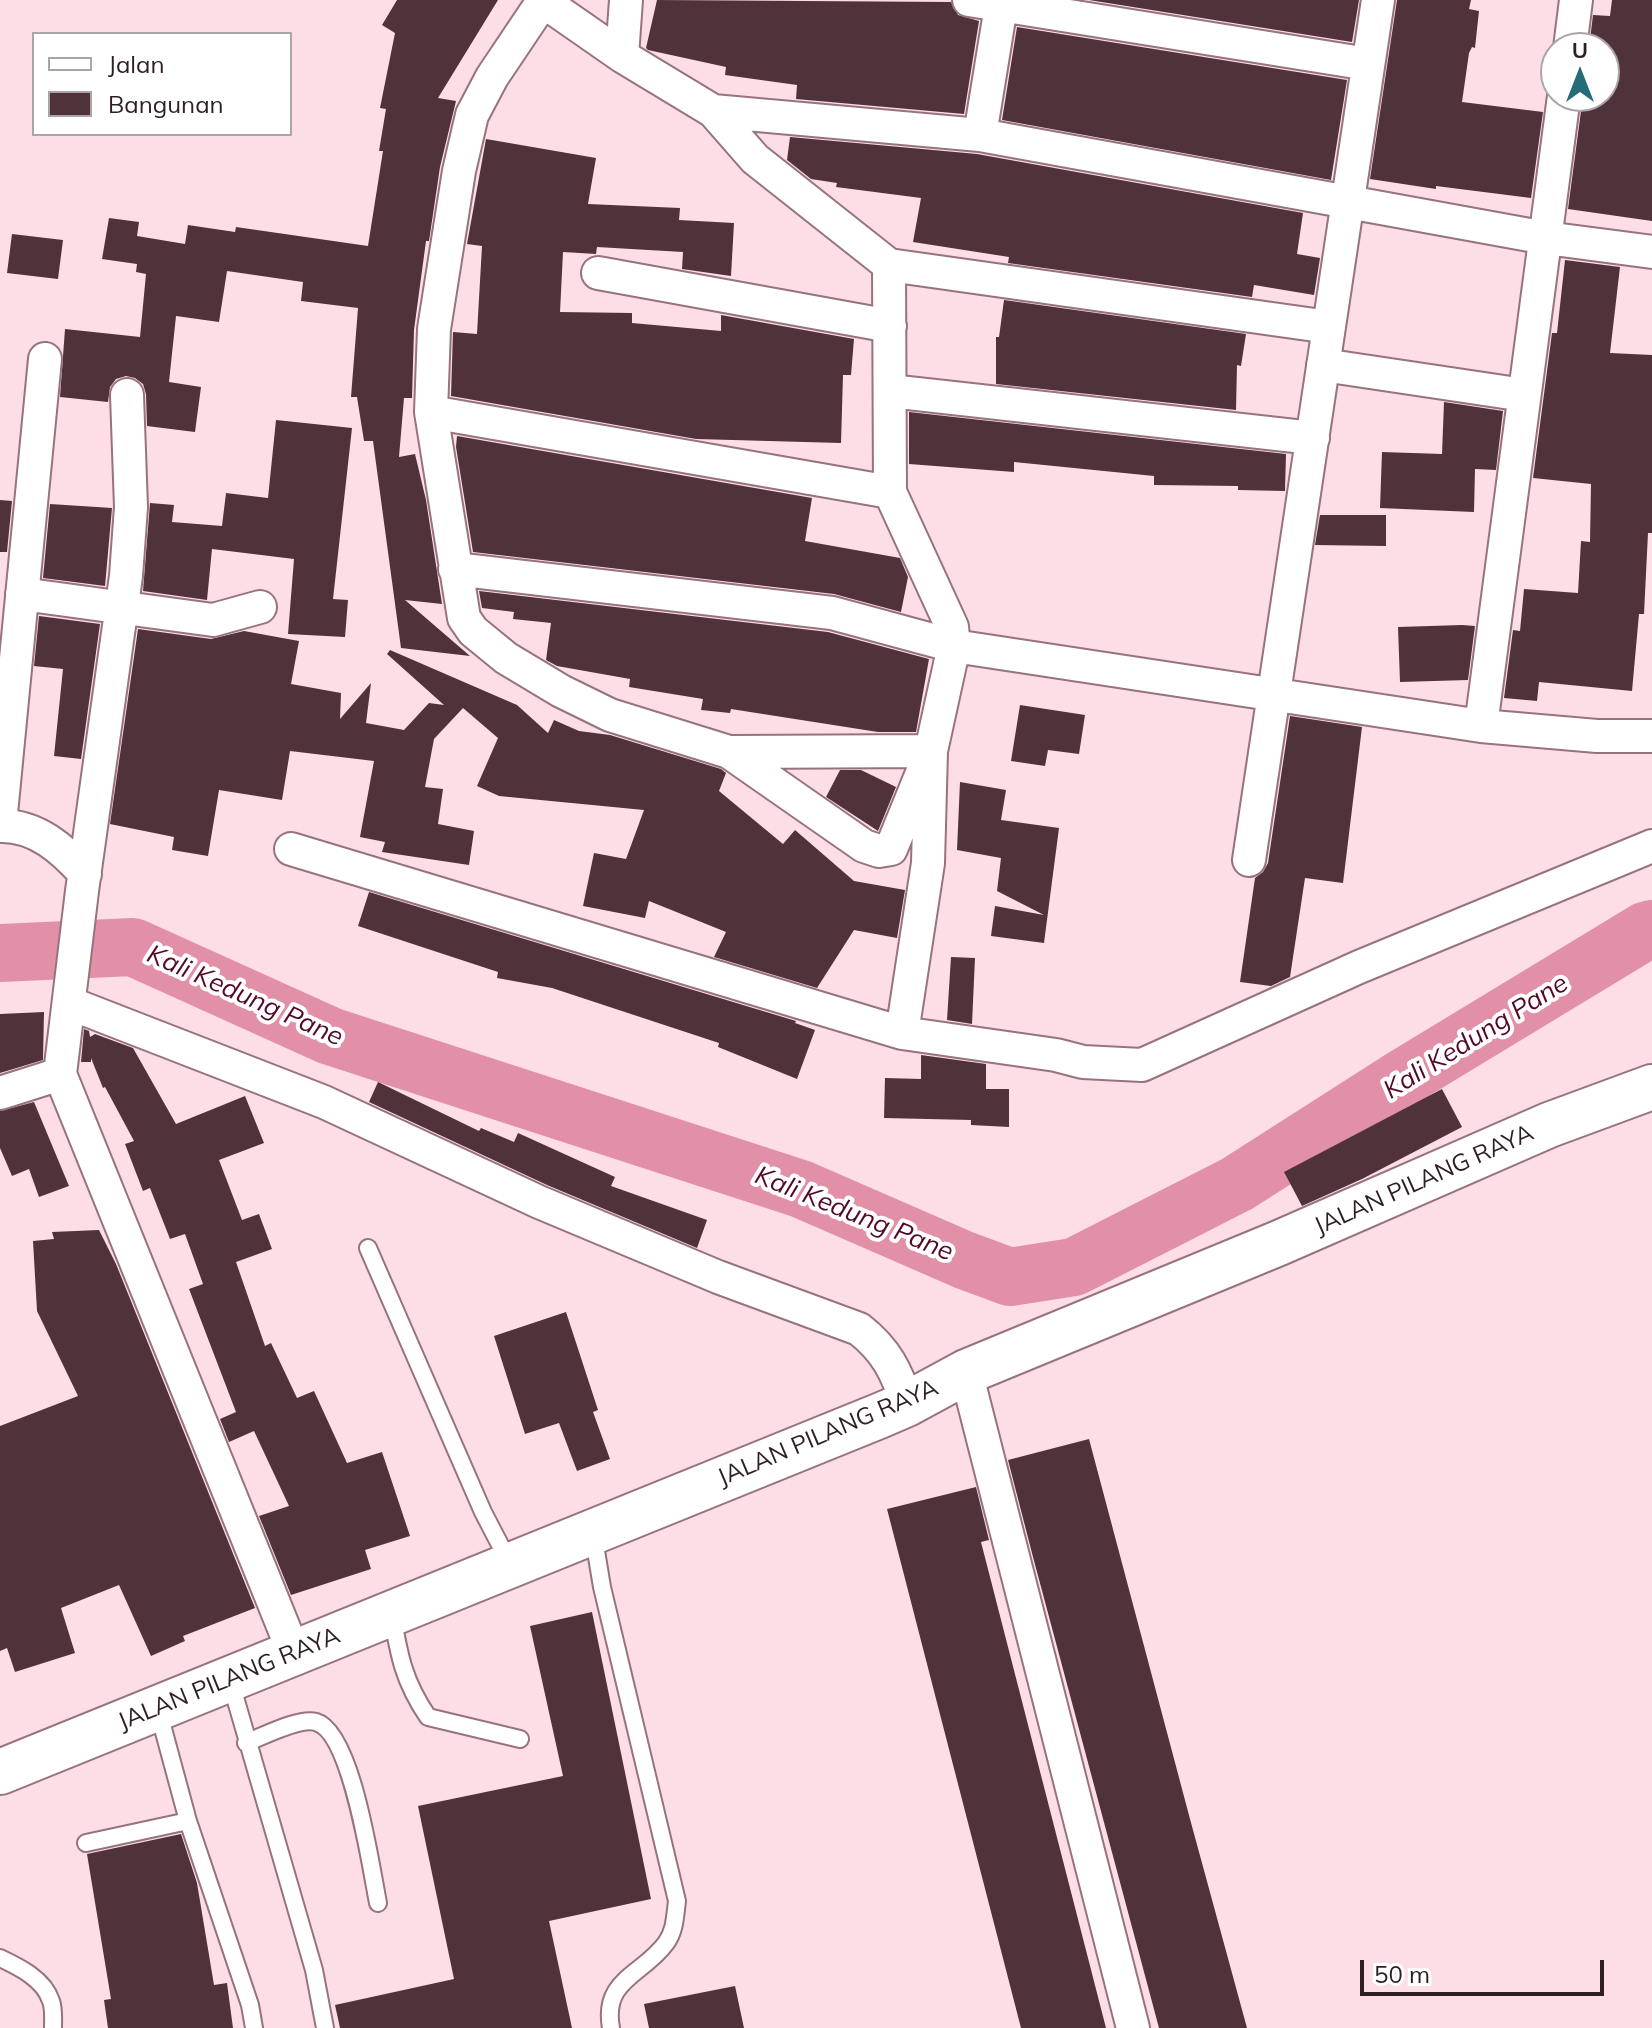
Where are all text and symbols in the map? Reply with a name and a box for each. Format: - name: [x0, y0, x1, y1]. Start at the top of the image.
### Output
- legend: [32, 32, 292, 136]
- north arrow: [1540, 32, 1620, 112]
- text: U: [1572, 36, 1588, 64]
- text: Jalan: [108, 49, 164, 79]
- text: Bangunan: [108, 89, 224, 119]
- water label: Kali Kedung Pane: [142, 939, 348, 1053]
- water label: Kali Kedung Pane: [1378, 968, 1574, 1106]
- street label: JALAN PILANG RAYA: [1310, 1119, 1538, 1241]
- water label: Kali Kedung Pane: [750, 1160, 958, 1268]
- street label: JALAN PILANG RAYA: [713, 1373, 943, 1493]
- street label: JALAN PILANG RAYA: [114, 1621, 344, 1737]
- scale bar: [1364, 1944, 1608, 1994]
- text: 50 m: [1374, 1959, 1430, 1989]

